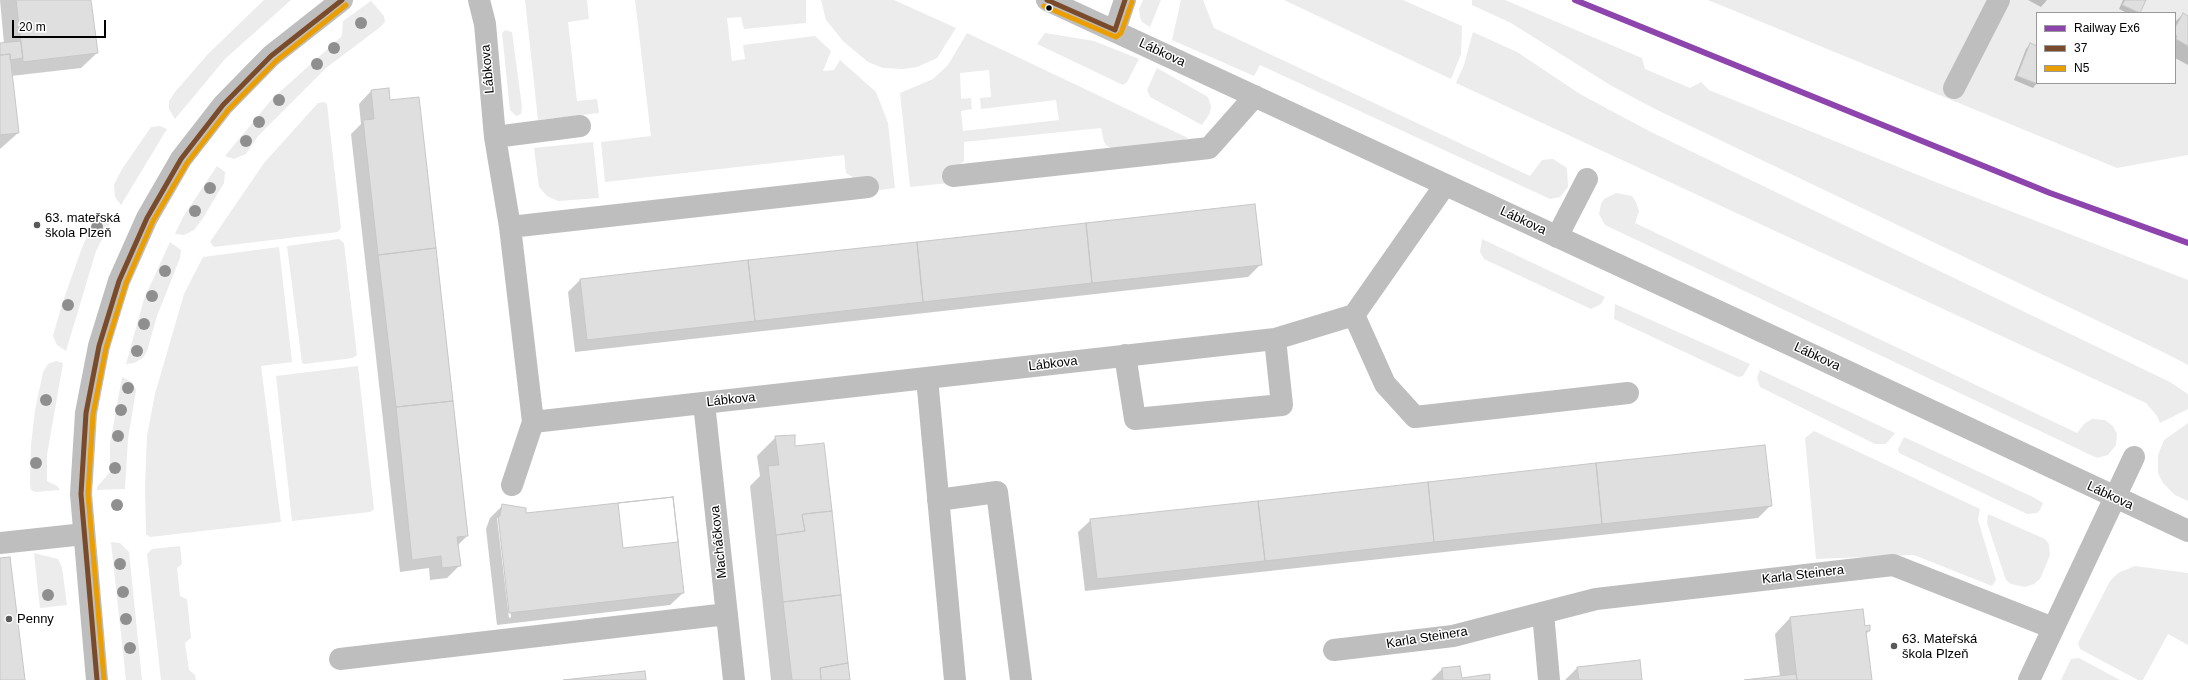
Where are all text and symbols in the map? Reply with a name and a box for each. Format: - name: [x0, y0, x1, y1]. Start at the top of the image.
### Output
- unlabelled marker: [1044, 3, 1054, 13]
- scale bar: [14, 12, 108, 38]
- legend: [2036, 12, 2176, 84]
- text: 20 m: [19, 20, 46, 34]
- text: Railway Ex6: [2074, 21, 2140, 35]
- street label: Lábkova: [1136, 36, 1188, 70]
- text: 37: [2074, 41, 2087, 55]
- street label: Lábkova: [478, 44, 498, 94]
- text: N5: [2074, 61, 2089, 75]
- street label: Lábkova: [1497, 204, 1549, 238]
- place label: 63. mateřská škola Plzeň: [45, 210, 120, 241]
- marker: 63. mateřská škola Plzeň: [32, 220, 42, 230]
- street label: Lábkova: [1791, 340, 1843, 374]
- street label: Lábkova: [1028, 353, 1078, 375]
- street label: Lábkova: [706, 390, 756, 410]
- street label: Lábkova: [2084, 479, 2136, 513]
- street label: Macháčkova: [707, 505, 731, 579]
- street label: Karla Steinera: [1761, 562, 1845, 588]
- place label: Penny: [17, 611, 54, 627]
- marker: Penny: [4, 614, 14, 624]
- street label: Karla Steinera: [1385, 624, 1469, 652]
- place label: 63. Mateřská škola Plzeň: [1902, 631, 1977, 662]
- marker: 63. Mateřská škola Plzeň: [1889, 641, 1899, 651]

